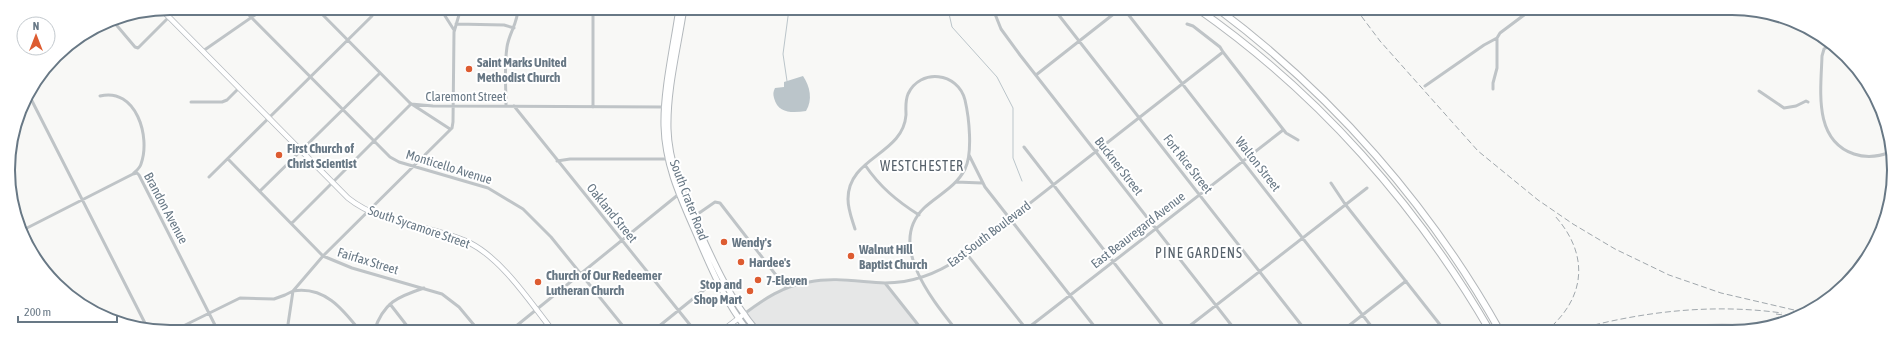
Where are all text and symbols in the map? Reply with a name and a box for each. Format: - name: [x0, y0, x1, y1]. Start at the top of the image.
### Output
- north arrow: [16, 16, 56, 56]
- text: N: [33, 20, 39, 32]
- place label: Saint Marks United Methodist Church: [477, 55, 567, 85]
- marker: Saint Marks United Methodist Church: [464, 64, 474, 74]
- street label: Claremont Street: [426, 89, 507, 104]
- street label: Fort Rice Street: [1160, 131, 1216, 197]
- street label: Buckner Street: [1092, 134, 1146, 198]
- street label: Walton Street: [1232, 134, 1284, 194]
- place label: First Church of Christ Scientist: [287, 141, 357, 171]
- street label: Monticello Avenue: [404, 147, 494, 187]
- marker: First Church of Christ Scientist: [274, 150, 284, 160]
- street label: South Crater Road: [667, 158, 711, 242]
- district label: WESTCHESTER: [880, 158, 964, 174]
- street label: Brandon Avenue: [141, 170, 191, 246]
- street label: Oakland Street: [584, 180, 641, 246]
- street label: East Beauregard Avenue: [1088, 189, 1188, 271]
- street label: East South Boulevard: [944, 198, 1034, 270]
- street label: South Sycamore Street: [366, 203, 472, 252]
- place label: Wendy's: [731, 235, 772, 250]
- marker: Wendy's: [719, 237, 729, 247]
- place label: Walnut Hill Baptist Church: [858, 242, 928, 272]
- street label: Fairfax Street: [336, 245, 401, 277]
- district label: PINE GARDENS: [1155, 245, 1243, 261]
- marker: Walnut Hill Baptist Church: [846, 251, 856, 261]
- place label: Hardee's: [749, 255, 791, 270]
- marker: Hardee's: [736, 257, 746, 267]
- place label: Church of Our Redeemer Lutheran Church: [546, 268, 663, 298]
- place label: 7-Eleven: [766, 273, 807, 288]
- marker: 7-Eleven: [753, 275, 763, 285]
- marker: Church of Our Redeemer Lutheran Church: [533, 277, 543, 287]
- place label: Stop and Shop Mart: [694, 277, 742, 307]
- marker: Stop and Shop Mart: [745, 286, 755, 296]
- scale bar: [18, 298, 117, 324]
- text: 200 m: [24, 305, 51, 319]

